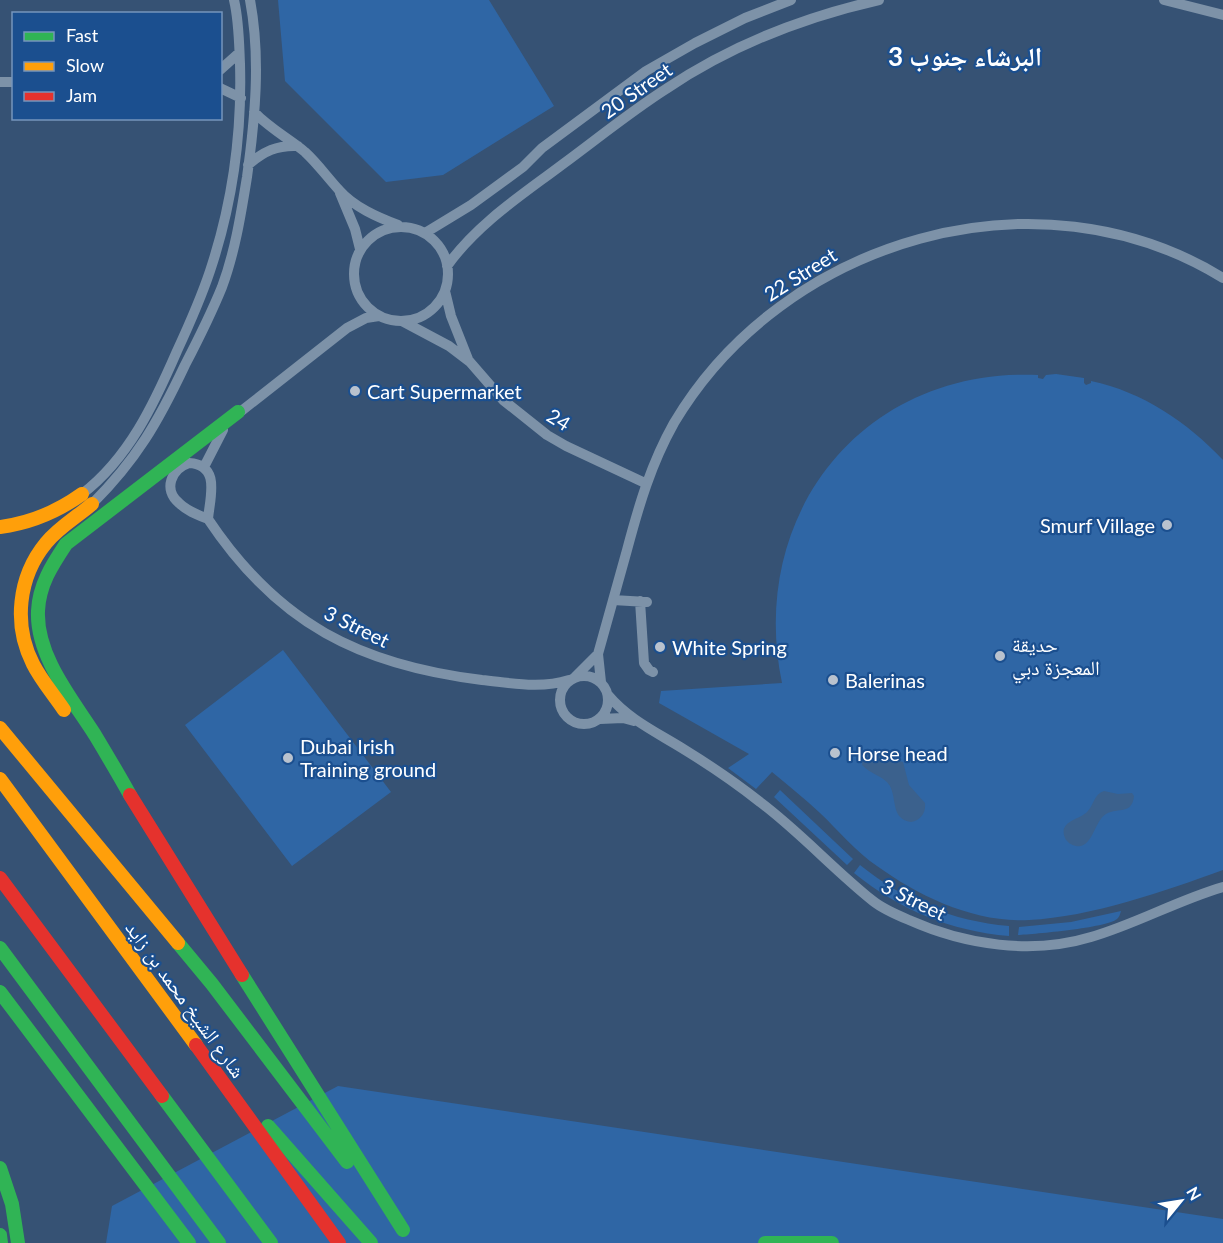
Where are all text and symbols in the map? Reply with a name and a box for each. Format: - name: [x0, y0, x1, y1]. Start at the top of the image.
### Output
- legend: [12, 12, 222, 120]
- text: Fast: [66, 24, 99, 46]
- district label: البرشاء جنوب 3: [888, 40, 1042, 72]
- text: Slow: [66, 54, 104, 76]
- street label: 20 Street: [596, 57, 676, 123]
- text: Jam: [66, 84, 97, 106]
- street label: 22 Street: [759, 242, 841, 306]
- place label: Cart Supermarket: [367, 379, 522, 403]
- marker: Cart Supermarket: [348, 384, 362, 398]
- street label: 24: [543, 403, 576, 436]
- place label: Smurf Village: [1040, 513, 1155, 537]
- marker: Smurf Village: [1160, 518, 1174, 532]
- street label: 3 Street: [321, 600, 393, 652]
- place label: حديقة المعجزة دبي: [1012, 632, 1100, 684]
- place label: White Spring: [672, 635, 787, 659]
- marker: White Spring: [653, 640, 667, 654]
- marker: حديقة المعجزة دبي: [993, 649, 1007, 663]
- place label: Balerinas: [845, 668, 925, 692]
- marker: Balerinas: [826, 673, 840, 687]
- place label: Dubai Irish Training ground: [300, 734, 436, 781]
- place label: Horse head: [847, 741, 948, 765]
- marker: Horse head: [828, 746, 842, 760]
- marker: Dubai Irish Training ground: [281, 751, 295, 765]
- street label: 3 Street: [878, 873, 950, 925]
- street label: شارع الشيخ محمد بن زايد: [120, 916, 251, 1083]
- north arrow: [1151, 1171, 1211, 1231]
- text: N: [1183, 1183, 1206, 1203]

